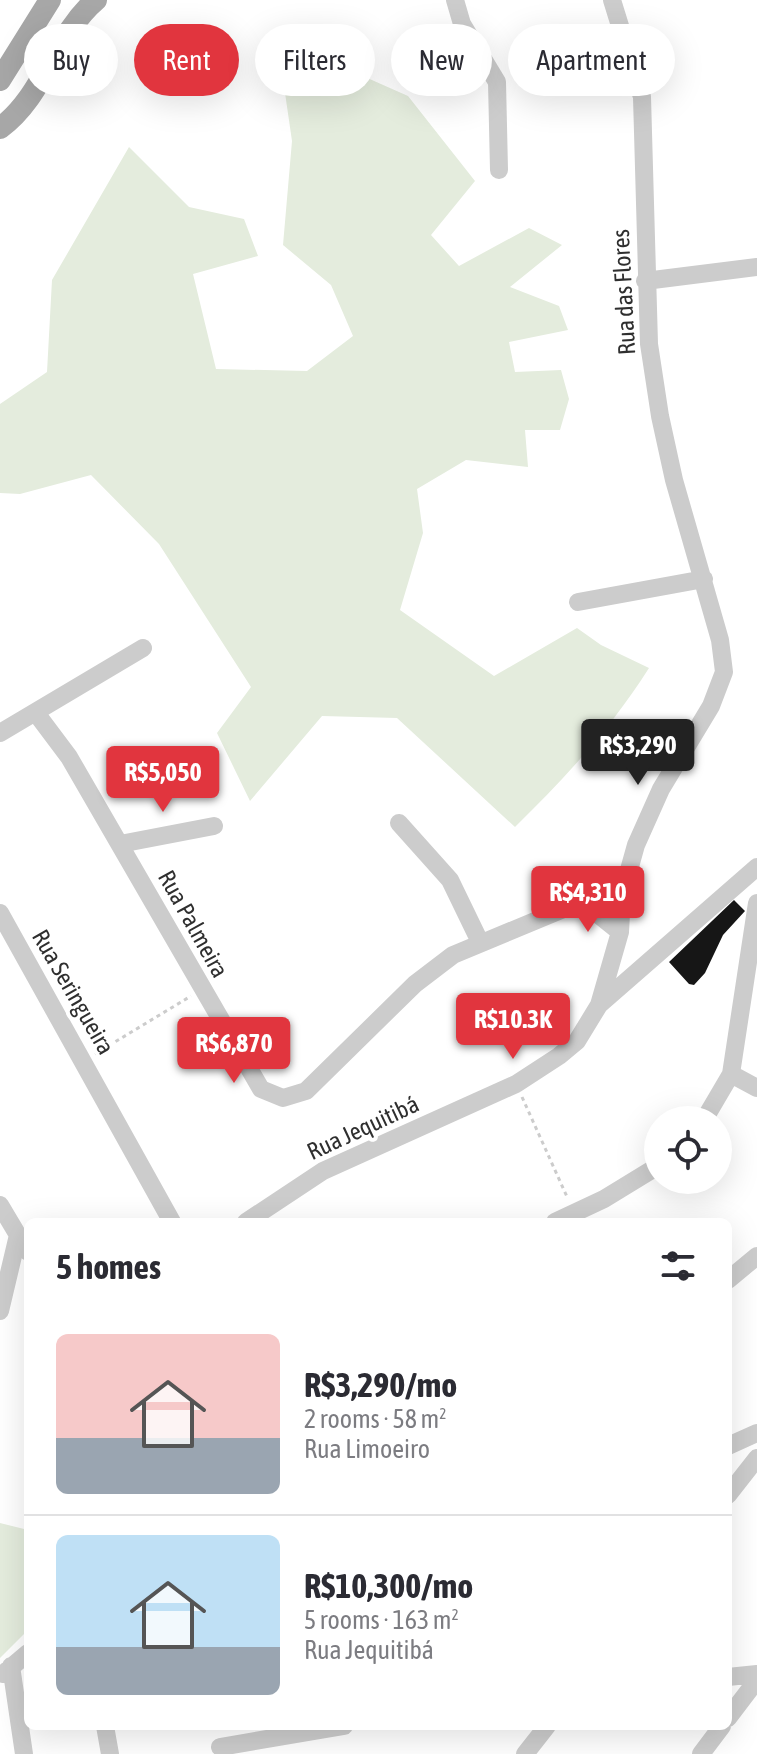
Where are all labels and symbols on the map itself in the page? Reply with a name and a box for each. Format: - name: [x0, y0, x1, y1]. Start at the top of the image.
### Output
- street label: Rua das Flores: [607, 228, 640, 356]
- pin: R$3,290: [564, 719, 712, 787]
- pin: R$5,050: [89, 746, 237, 814]
- street label: Rua Palmeira: [153, 865, 234, 982]
- pin: R$4,310: [514, 866, 662, 934]
- street label: Rua Seringueira: [27, 925, 120, 1059]
- pin: R$10.3K: [439, 993, 587, 1061]
- pin: R$6,870: [160, 1017, 308, 1085]
- street label: Rua Jequitibá: [303, 1090, 423, 1165]

